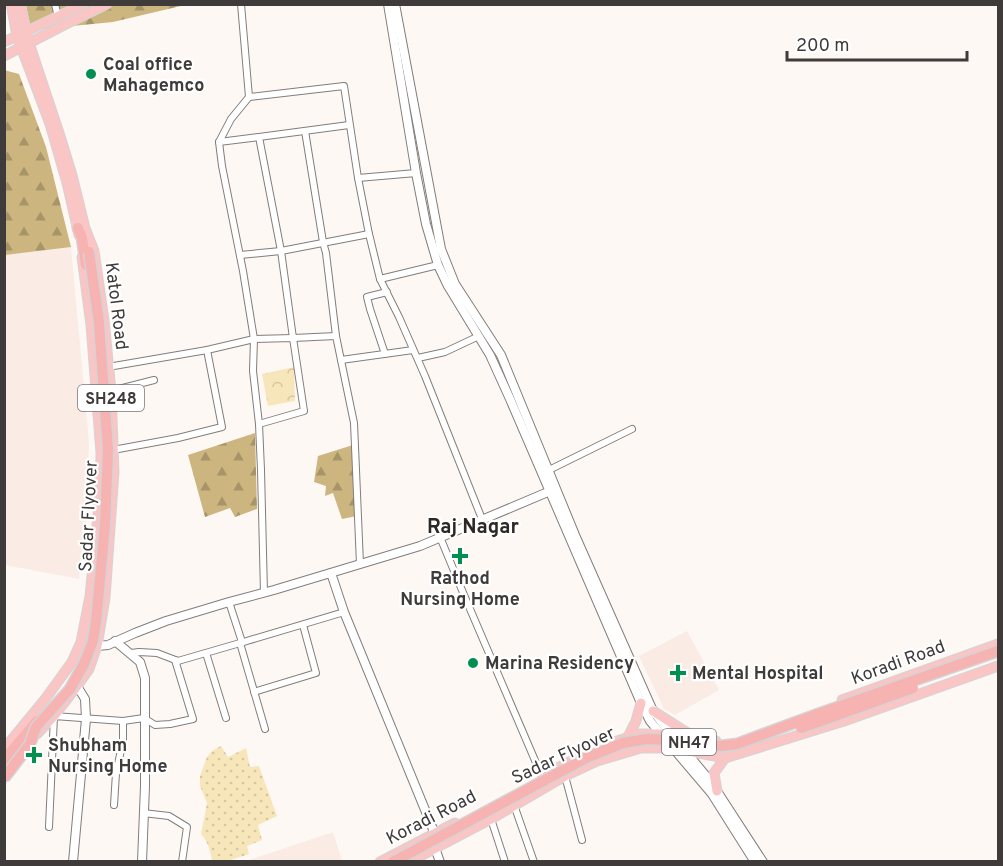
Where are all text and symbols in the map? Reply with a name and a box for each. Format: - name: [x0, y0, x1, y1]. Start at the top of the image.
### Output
- scale bar: [787, 24, 967, 62]
- text: 200 m: [796, 35, 849, 58]
- place label: Coal office Mahagemco: [103, 54, 204, 98]
- marker: Coal office Mahagemco: [84, 67, 98, 81]
- street label: Katol Road: [99, 261, 132, 351]
- road number: SH248: [78, 385, 144, 411]
- street label: Sadar Flyover: [75, 460, 104, 572]
- district label: Raj Nagar: [427, 515, 520, 541]
- marker: Rathod Nursing Home: [451, 547, 469, 565]
- place label: Rathod Nursing Home: [400, 568, 520, 612]
- street label: Koradi Road: [848, 636, 949, 691]
- place label: Marina Residency: [485, 653, 634, 676]
- marker: Marina Residency: [466, 656, 480, 670]
- place label: Mental Hospital: [692, 663, 823, 686]
- marker: Mental Hospital: [669, 664, 687, 682]
- street label: Sadar Flyover: [508, 722, 619, 790]
- road number: NH47: [662, 729, 716, 755]
- place label: Shubham Nursing Home: [48, 735, 167, 779]
- marker: Shubham Nursing Home: [25, 746, 43, 764]
- street label: Koradi Road: [383, 786, 481, 851]

